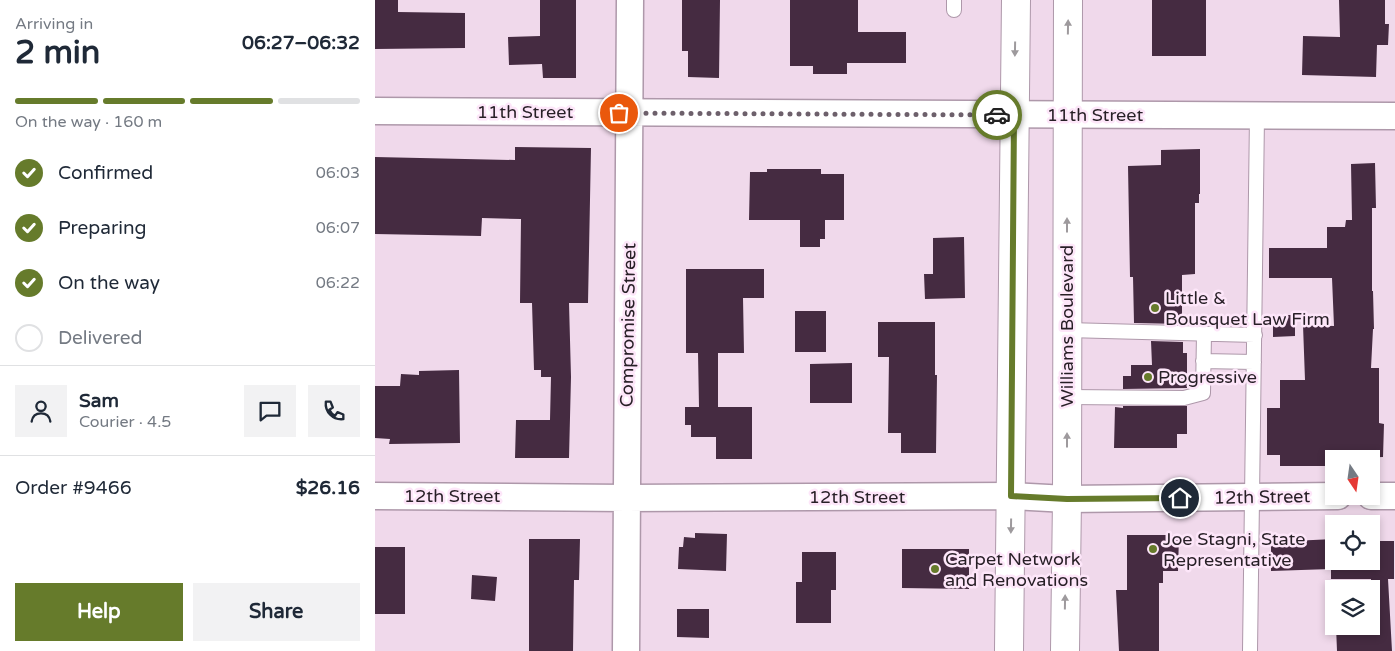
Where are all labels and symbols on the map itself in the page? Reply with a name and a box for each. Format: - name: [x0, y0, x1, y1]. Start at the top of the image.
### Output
- one-way arrow: [1064, 19, 1072, 35]
- one-way arrow: [1011, 41, 1019, 57]
- courier: [972, 90, 1022, 140]
- pin: [598, 92, 640, 134]
- street label: 11th Street: [477, 101, 573, 123]
- street label: 11th Street: [1047, 104, 1143, 126]
- one-way arrow: [1063, 217, 1071, 233]
- street label: Compromise Street: [616, 242, 640, 407]
- street label: Williams Boulevard: [1056, 245, 1078, 407]
- place label: Little & Bousquet Law Firm: [1165, 287, 1330, 330]
- marker: Little & Bousquet Law Firm: [1149, 302, 1161, 314]
- place label: Progressive: [1158, 366, 1257, 388]
- marker: Progressive: [1142, 371, 1154, 383]
- one-way arrow: [1063, 432, 1071, 448]
- north arrow: [1325, 450, 1380, 505]
- pin: [1159, 477, 1201, 519]
- street label: 12th Street: [404, 485, 500, 507]
- street label: 12th Street: [1214, 485, 1311, 509]
- street label: 12th Street: [809, 486, 905, 508]
- one-way arrow: [1007, 518, 1015, 534]
- place label: Joe Stagni, State Representative: [1163, 528, 1305, 571]
- marker: Joe Stagni, State Representative: [1147, 543, 1159, 555]
- place label: Carpet Network and Renovations: [945, 548, 1088, 591]
- marker: Carpet Network and Renovations: [929, 563, 941, 575]
- one-way arrow: [1062, 594, 1070, 610]

